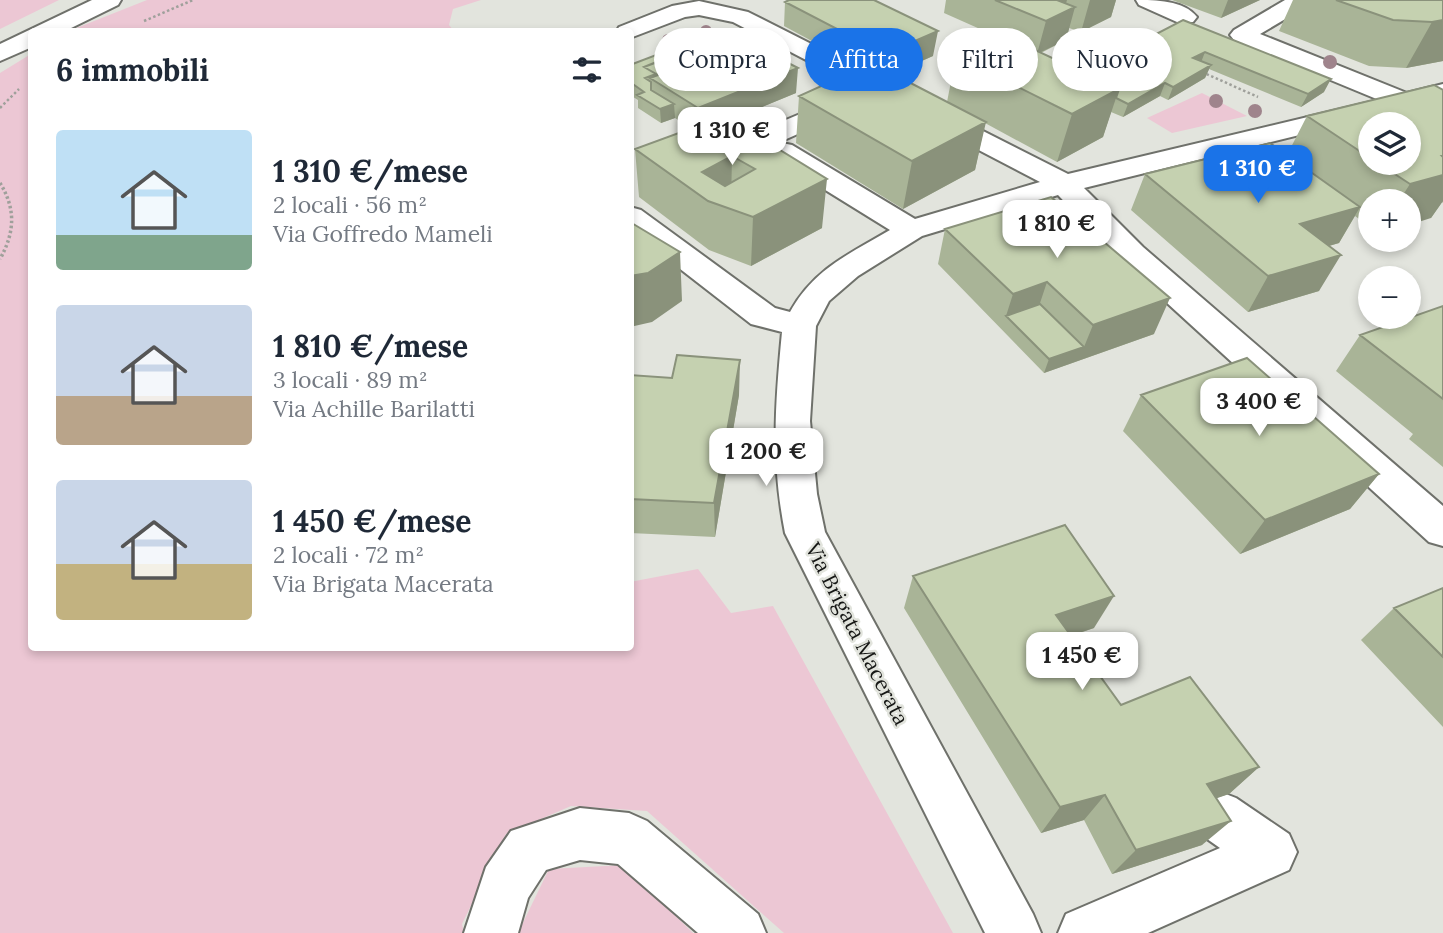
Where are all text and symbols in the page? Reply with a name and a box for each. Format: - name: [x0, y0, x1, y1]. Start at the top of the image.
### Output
- chip: Compra: [654, 28, 791, 91]
- chip: Affitta: [805, 28, 923, 91]
- chip: Filtri: [937, 28, 1038, 91]
- chip: Nuovo: [1052, 28, 1172, 91]
- text: 6 immobili: [56, 51, 209, 89]
- icon: filters: [568, 51, 606, 89]
- pin: 1 310 €: [667, 108, 797, 167]
- map controls: [1358, 112, 1421, 329]
- button: layers: [1358, 112, 1421, 175]
- text: 1 310 €: [694, 115, 770, 144]
- pin: 1 310 €: [1193, 146, 1323, 205]
- text: 1 310 €/mese: [273, 152, 468, 190]
- text: 1 310 €: [1220, 153, 1296, 182]
- icon: home: [112, 158, 196, 242]
- button: +: [1358, 189, 1421, 252]
- text: 2 locali · 56 m²: [273, 190, 427, 219]
- pin: 1 810 €: [992, 201, 1122, 260]
- text: 1 810 €: [1018, 208, 1096, 237]
- text: Via Goffredo Mameli: [273, 219, 493, 248]
- button: −: [1358, 266, 1421, 329]
- text: 1 810 €/mese: [273, 327, 468, 365]
- icon: home: [112, 333, 196, 417]
- text: 3 locali · 89 m²: [273, 365, 428, 394]
- pin: 3 400 €: [1194, 378, 1324, 438]
- text: 3 400 €: [1216, 386, 1302, 415]
- text: Via Achille Barilatti: [273, 394, 475, 423]
- pin: 1 200 €: [701, 428, 831, 488]
- text: 1 200 €: [725, 436, 807, 465]
- text: 1 450 €/mese: [273, 502, 471, 540]
- icon: home: [112, 508, 196, 592]
- street label: Via Brigata Macerata: [799, 537, 915, 730]
- text: 2 locali · 72 m²: [273, 540, 424, 569]
- text: Via Brigata Macerata: [273, 569, 494, 598]
- pin: 1 450 €: [1017, 632, 1147, 692]
- text: 1 450 €: [1042, 640, 1122, 669]

